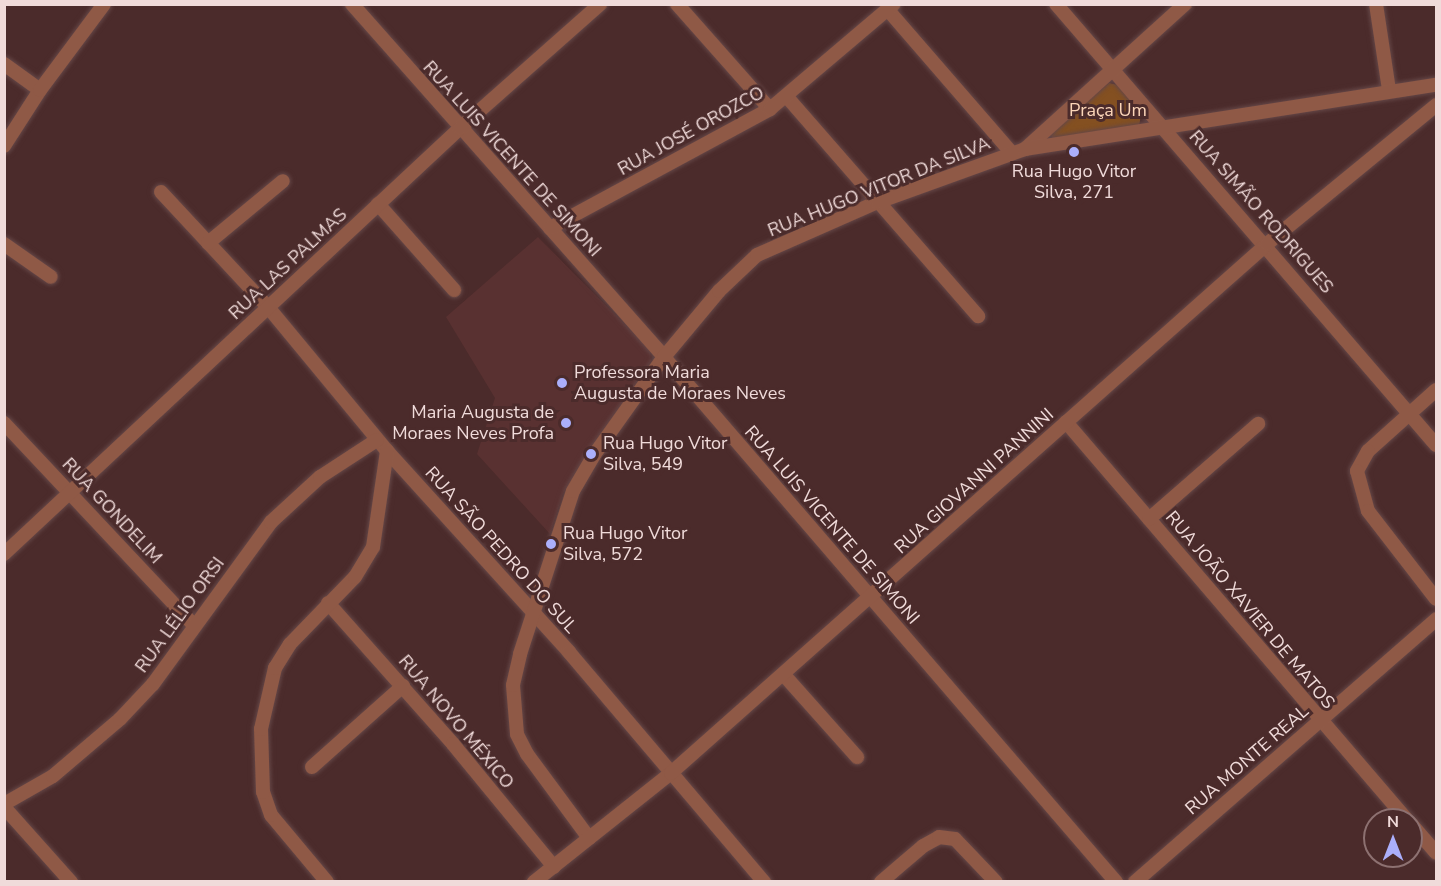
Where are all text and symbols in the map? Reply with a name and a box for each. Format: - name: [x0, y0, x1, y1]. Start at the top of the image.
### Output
- street label: RUA LUIS VICENTE DE SIMONI: [418, 57, 606, 261]
- street label: RUA JOSÉ OROZCO: [614, 82, 768, 180]
- park label: Praça Um: [1069, 99, 1147, 121]
- street label: RUA SIMÃO RODRIGUES: [1184, 126, 1338, 298]
- street label: RUA HUGO VITOR DA SILVA: [765, 132, 993, 242]
- marker: Rua Hugo Vitor Silva, 271: [1067, 145, 1081, 159]
- place label: Rua Hugo Vitor Silva, 271: [1012, 161, 1136, 204]
- street label: RUA LAS PALMAS: [225, 204, 351, 324]
- place label: Professora Maria Augusta de Moraes Neves: [574, 362, 786, 404]
- marker: Professora Maria Augusta de Moraes Neves: [555, 376, 569, 390]
- place label: Maria Augusta de Moraes Neves Profa: [392, 402, 554, 444]
- street label: RUA GIOVANNI PANNINI: [890, 404, 1058, 558]
- marker: Maria Augusta de Moraes Neves Profa: [559, 416, 573, 430]
- street label: RUA LUIS VICENTE DE SIMONI: [740, 421, 924, 629]
- place label: Rua Hugo Vitor Silva, 549: [603, 433, 728, 476]
- marker: Rua Hugo Vitor Silva, 549: [584, 447, 598, 461]
- street label: RUA GONDELIM: [58, 454, 166, 568]
- street label: RUA SÃO PEDRO DO SUL: [421, 462, 581, 638]
- street label: RUA JOÃO XAVIER DE MATOS: [1161, 507, 1339, 713]
- place label: Rua Hugo Vitor Silva, 572: [563, 523, 688, 566]
- marker: Rua Hugo Vitor Silva, 572: [544, 537, 558, 551]
- street label: RUA LÉLIO ORSI: [131, 553, 229, 677]
- street label: RUA NOVO MÉXICO: [394, 651, 518, 793]
- street label: RUA MONTE REAL: [1181, 701, 1313, 819]
- north arrow: [1363, 808, 1423, 868]
- text: N: [1387, 811, 1399, 833]

